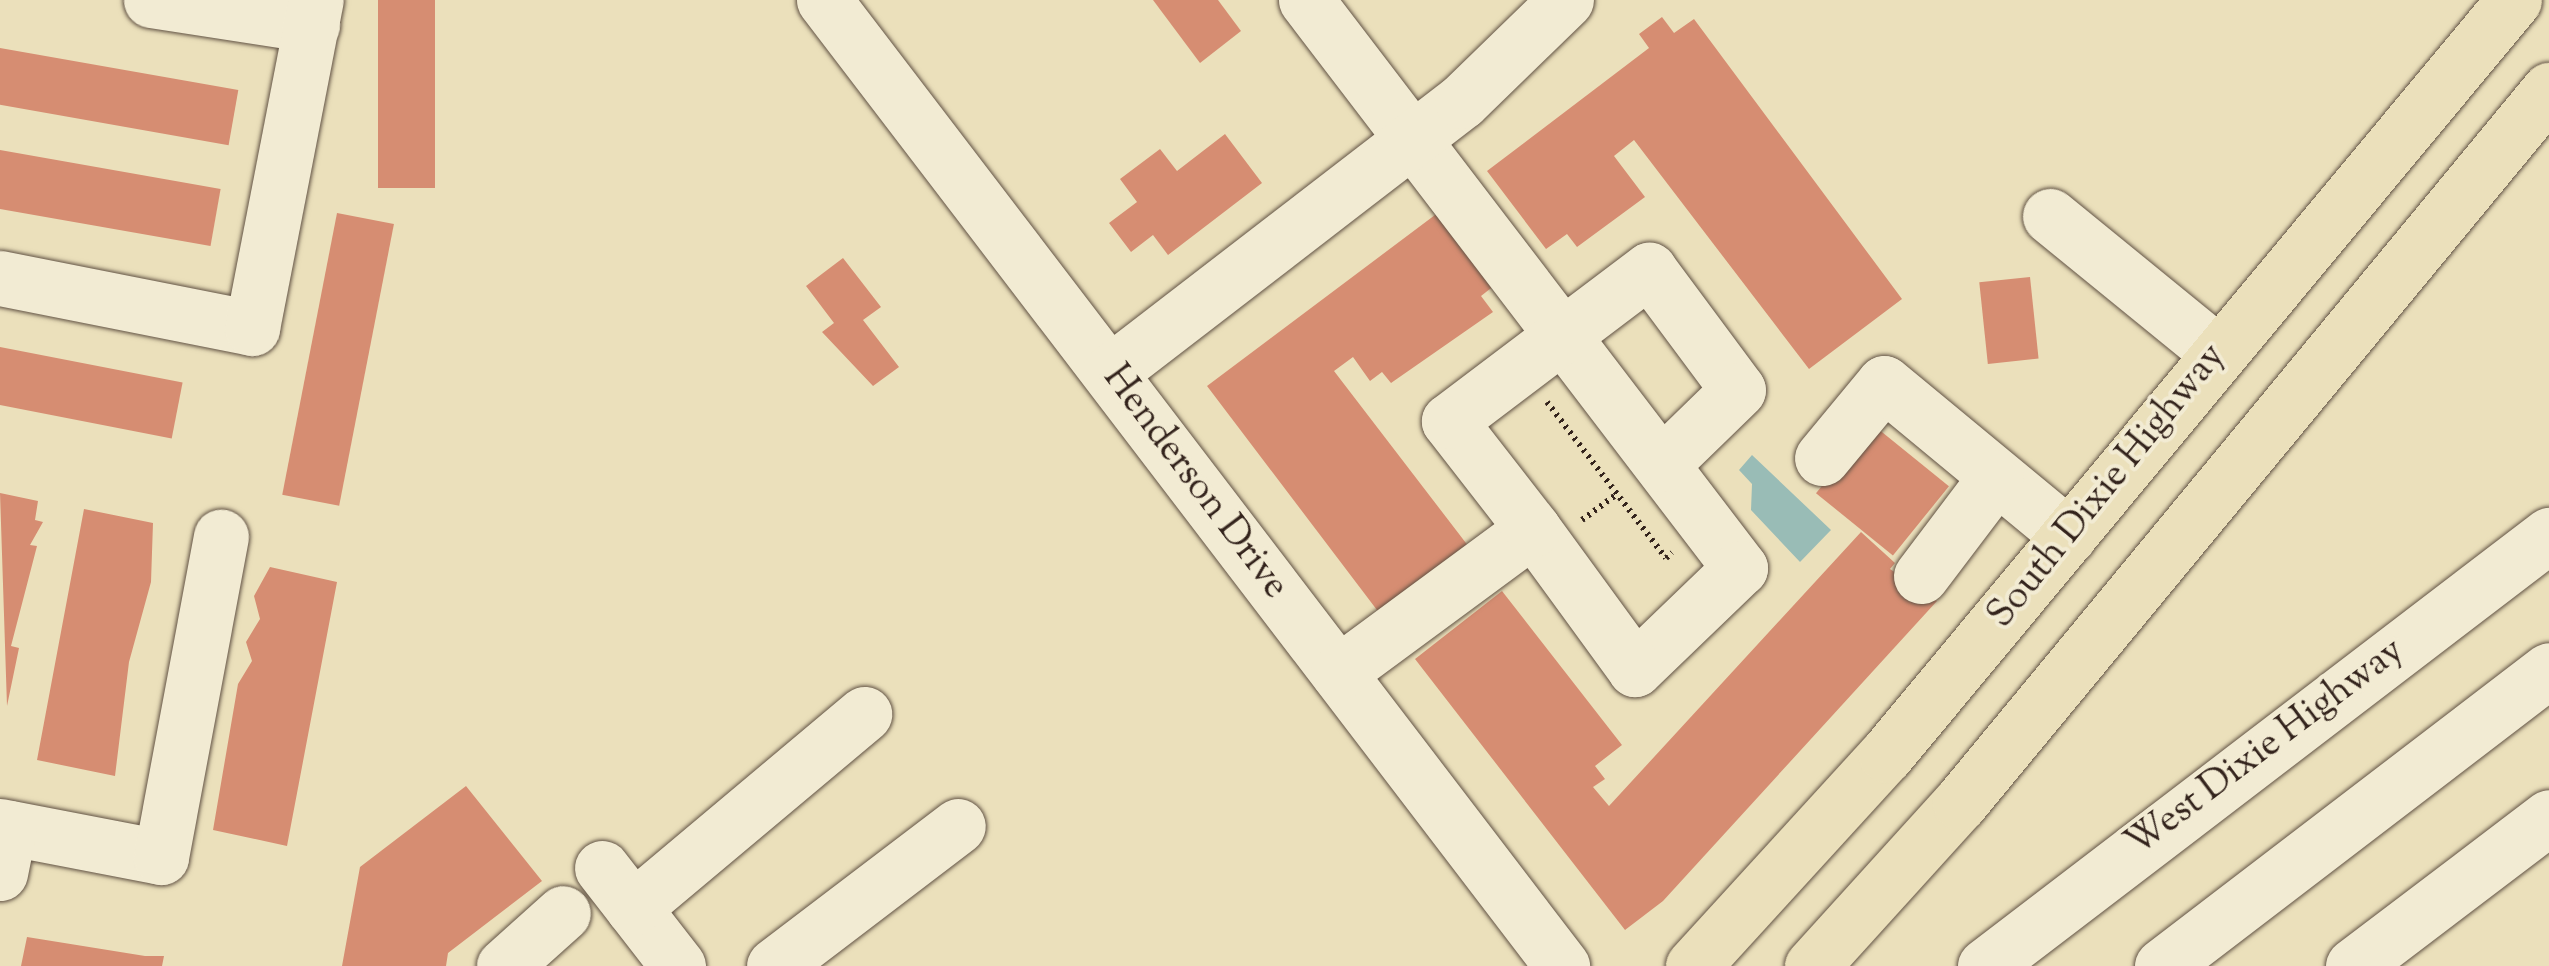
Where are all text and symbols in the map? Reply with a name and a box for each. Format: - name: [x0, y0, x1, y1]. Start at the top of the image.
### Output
- street label: South Dixie Highway: [1979, 336, 2237, 638]
- street label: Henderson Drive: [1091, 357, 1297, 609]
- street label: West Dixie Highway: [2118, 630, 2414, 868]

